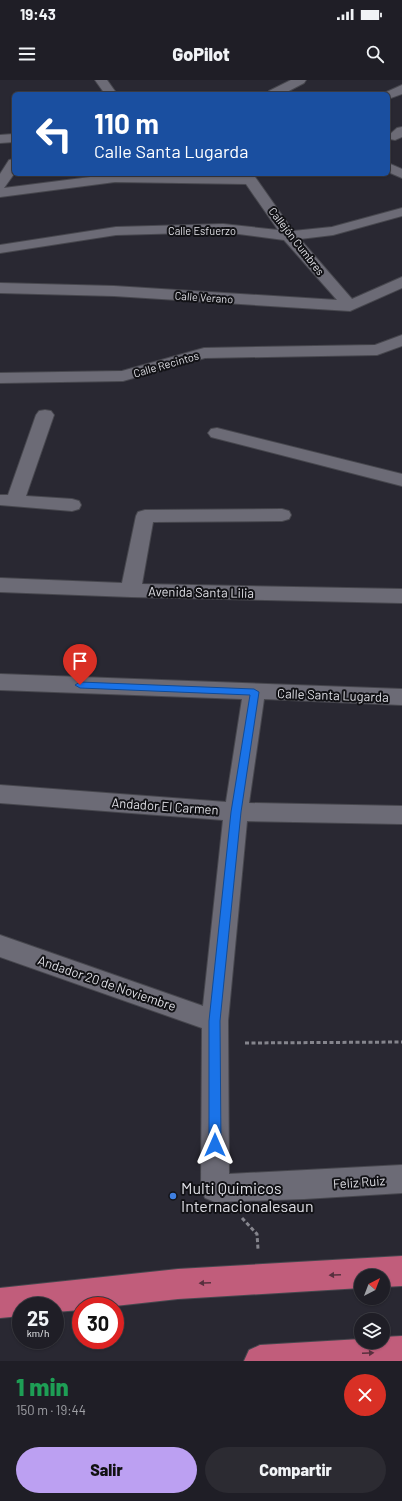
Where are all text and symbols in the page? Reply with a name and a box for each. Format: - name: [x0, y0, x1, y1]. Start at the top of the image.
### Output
- text: 19:43: [20, 5, 56, 23]
- icon: menu: [16, 43, 38, 65]
- text: GoPilot: [172, 43, 230, 65]
- icon: search: [364, 43, 386, 65]
- text: 110 m: [94, 106, 159, 140]
- icon: left: [28, 108, 80, 160]
- text: Calle Santa Lugarda: [94, 140, 248, 162]
- street label: Callejón Cumbres: [266, 204, 328, 278]
- street label: Calle Esfuerzo: [168, 224, 236, 237]
- street label: Calle Verano: [174, 288, 234, 306]
- street label: Calle Recintos: [132, 348, 200, 380]
- street label: Avenida Santa Lilia: [148, 583, 254, 601]
- pin: [63, 644, 97, 685]
- icon: arrive: [69, 650, 91, 672]
- street label: Calle Santa Lugarda: [277, 685, 389, 705]
- street label: Andador El Carmen: [111, 794, 219, 818]
- street label: Andador 20 de Noviembre: [36, 952, 178, 1014]
- position arrow: [194, 1124, 236, 1166]
- street label: Feliz Ruiz: [332, 1172, 386, 1192]
- place label: Multi Quimicos Internacionalesaun: [181, 1178, 314, 1215]
- marker: Multi Quimicos Internacionalesaun: [168, 1191, 178, 1201]
- north arrow: [354, 1269, 390, 1305]
- map controls: [354, 1269, 390, 1349]
- one-way arrow: [329, 1272, 341, 1279]
- one-way arrow: [199, 1279, 211, 1286]
- speed limit sign: 30: [72, 1297, 124, 1349]
- text: 25: [27, 1306, 49, 1330]
- button: layers: [354, 1313, 390, 1349]
- text: km/h: [27, 1327, 49, 1339]
- one-way arrow: [362, 1350, 374, 1357]
- text: 1 min: [16, 1372, 69, 1401]
- button: close: [344, 1374, 386, 1416]
- text: 150 m · 19:44: [16, 1402, 86, 1418]
- button: Salir: [16, 1447, 197, 1493]
- button: Compartir: [205, 1447, 386, 1493]

